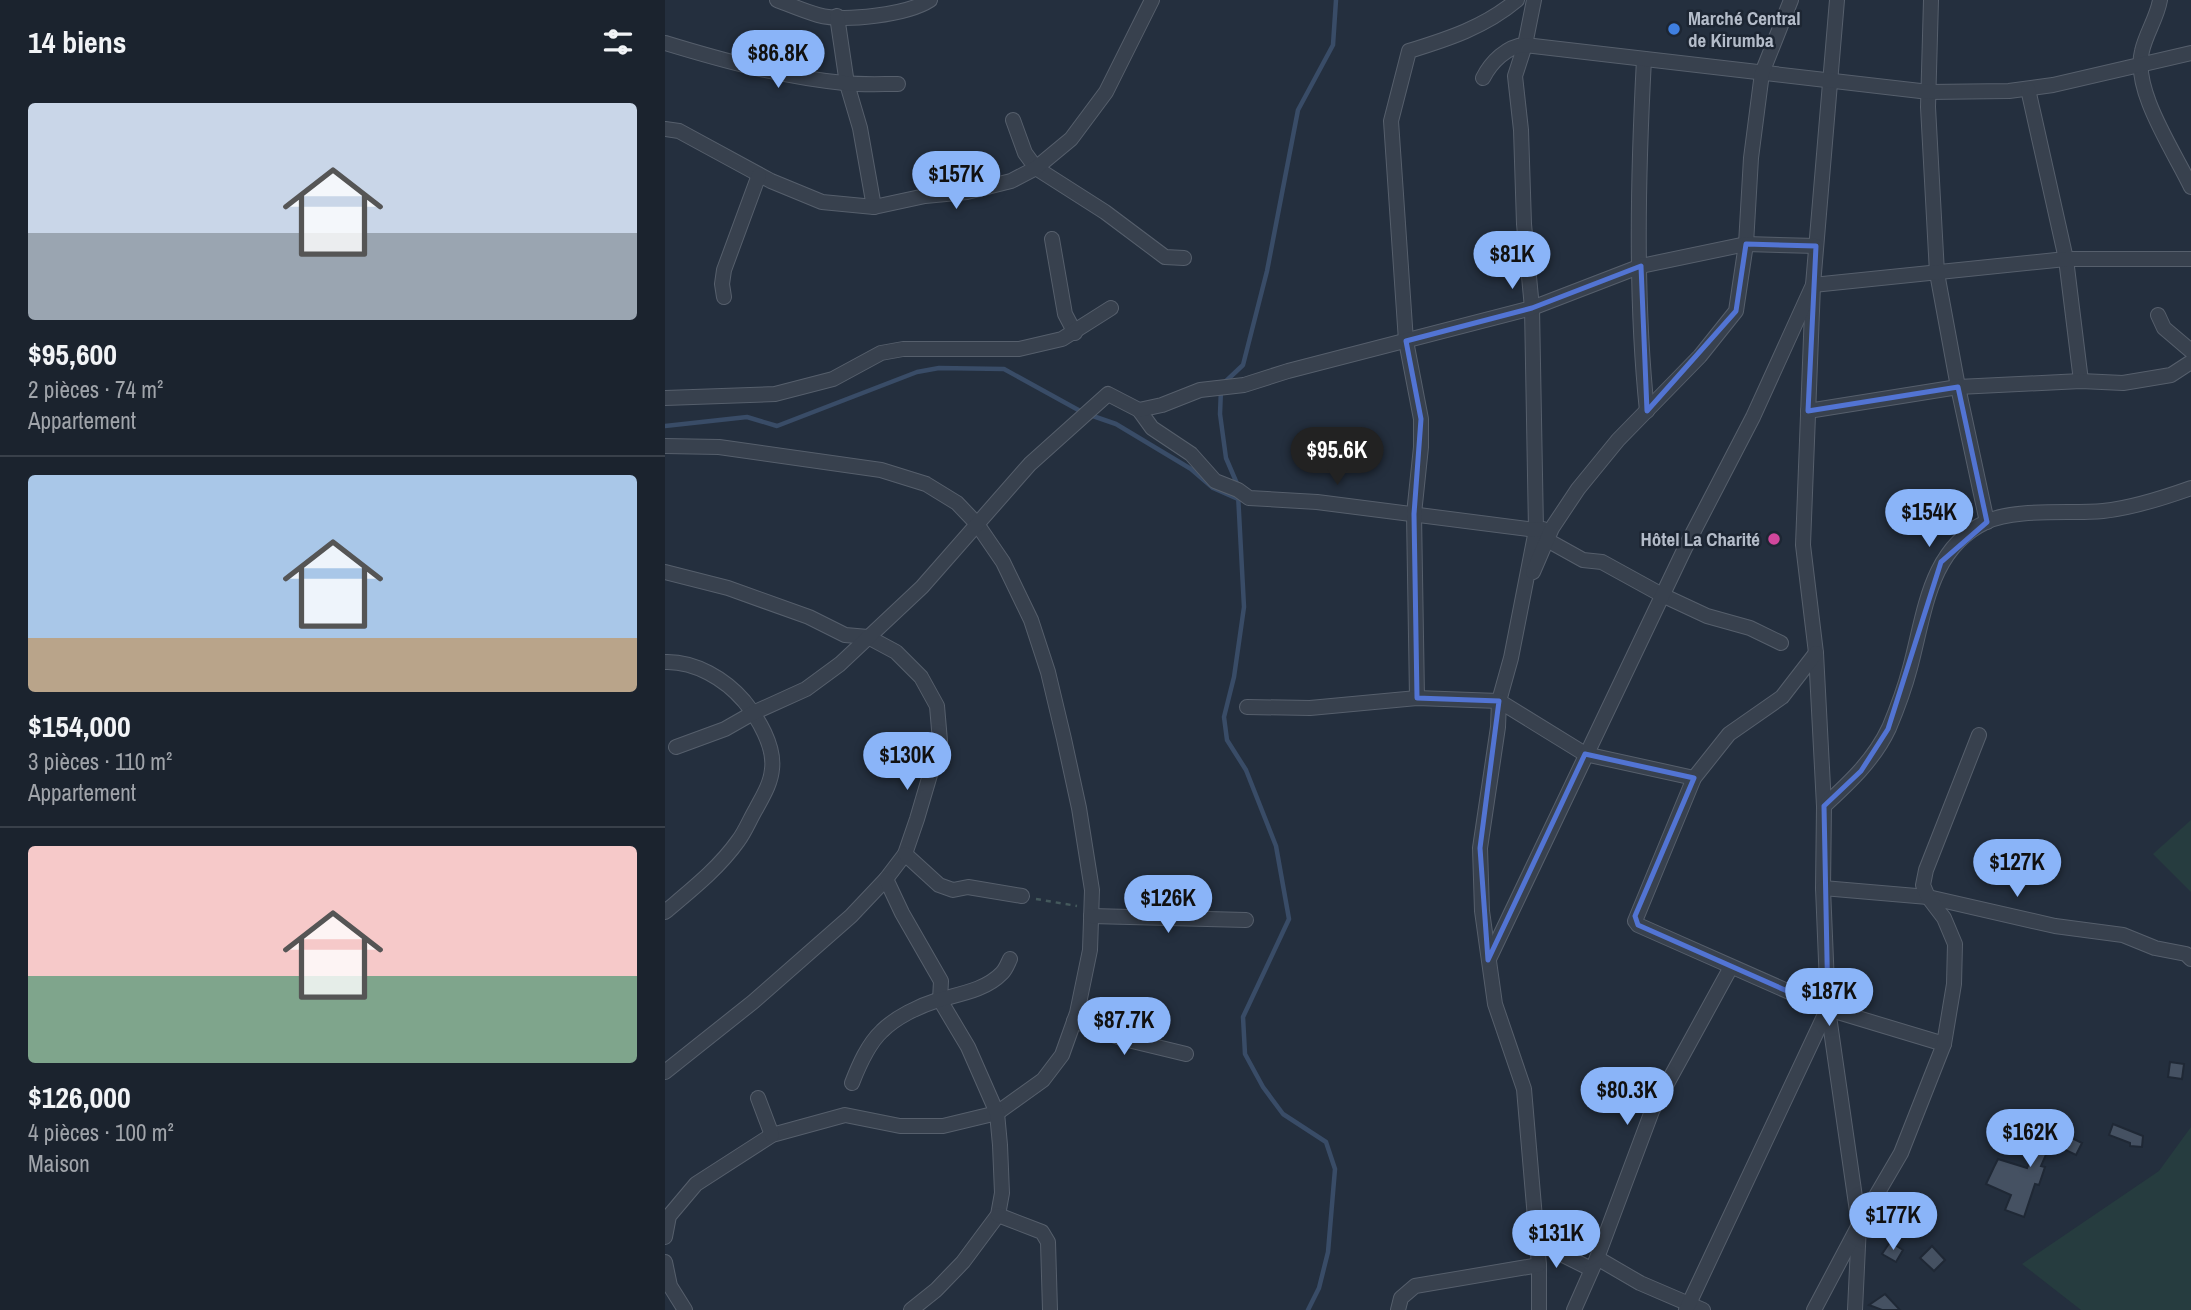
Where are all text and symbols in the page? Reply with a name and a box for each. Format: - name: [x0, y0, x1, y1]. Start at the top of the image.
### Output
- place label: Marché Central de Kirumba: [1688, 5, 1801, 53]
- marker: Marché Central de Kirumba: [1666, 21, 1682, 37]
- text: 14 biens: [28, 22, 126, 62]
- icon: filters: [599, 23, 637, 61]
- pin: $86.8K: [721, 31, 835, 90]
- text: $86.8K: [748, 37, 808, 68]
- icon: home: [270, 149, 396, 275]
- pin: $157K: [907, 152, 1005, 211]
- text: $157K: [928, 158, 984, 189]
- pin: $81K: [1471, 232, 1553, 291]
- text: $81K: [1489, 238, 1535, 269]
- text: $95,600: [28, 334, 117, 374]
- text: 2 pièces · 74 m²: [28, 374, 163, 405]
- text: Appartement: [28, 405, 136, 436]
- pin: $95.6K: [1280, 428, 1394, 487]
- text: $95.6K: [1307, 434, 1367, 465]
- pin: $154K: [1880, 490, 1978, 549]
- text: $154K: [1901, 496, 1957, 527]
- icon: home: [270, 521, 396, 647]
- place label: Hôtel La Charité: [1641, 526, 1760, 552]
- marker: Hôtel La Charité: [1766, 531, 1782, 547]
- text: $154,000: [28, 706, 131, 746]
- pin: $130K: [858, 732, 956, 792]
- text: $130K: [879, 739, 935, 770]
- text: 3 pièces · 110 m²: [28, 746, 172, 777]
- text: Appartement: [28, 777, 136, 808]
- pin: $127K: [1968, 839, 2066, 899]
- text: $127K: [1989, 846, 2045, 877]
- pin: $126K: [1119, 876, 1217, 935]
- text: $126K: [1140, 882, 1196, 913]
- icon: home: [270, 892, 396, 1018]
- pin: $187K: [1780, 968, 1878, 1028]
- text: $187K: [1801, 975, 1857, 1006]
- pin: $87.7K: [1067, 998, 1181, 1057]
- text: $87.7K: [1094, 1004, 1154, 1035]
- pin: $80.3K: [1570, 1068, 1684, 1127]
- text: $80.3K: [1597, 1074, 1657, 1105]
- text: $126,000: [28, 1077, 131, 1117]
- pin: $162K: [1981, 1110, 2079, 1169]
- text: $162K: [2002, 1116, 2058, 1147]
- text: 4 pièces · 100 m²: [28, 1117, 174, 1148]
- text: Maison: [28, 1148, 90, 1179]
- pin: $177K: [1844, 1192, 1942, 1252]
- text: $177K: [1865, 1199, 1921, 1230]
- pin: $131K: [1507, 1210, 1605, 1270]
- text: $131K: [1528, 1217, 1584, 1248]

